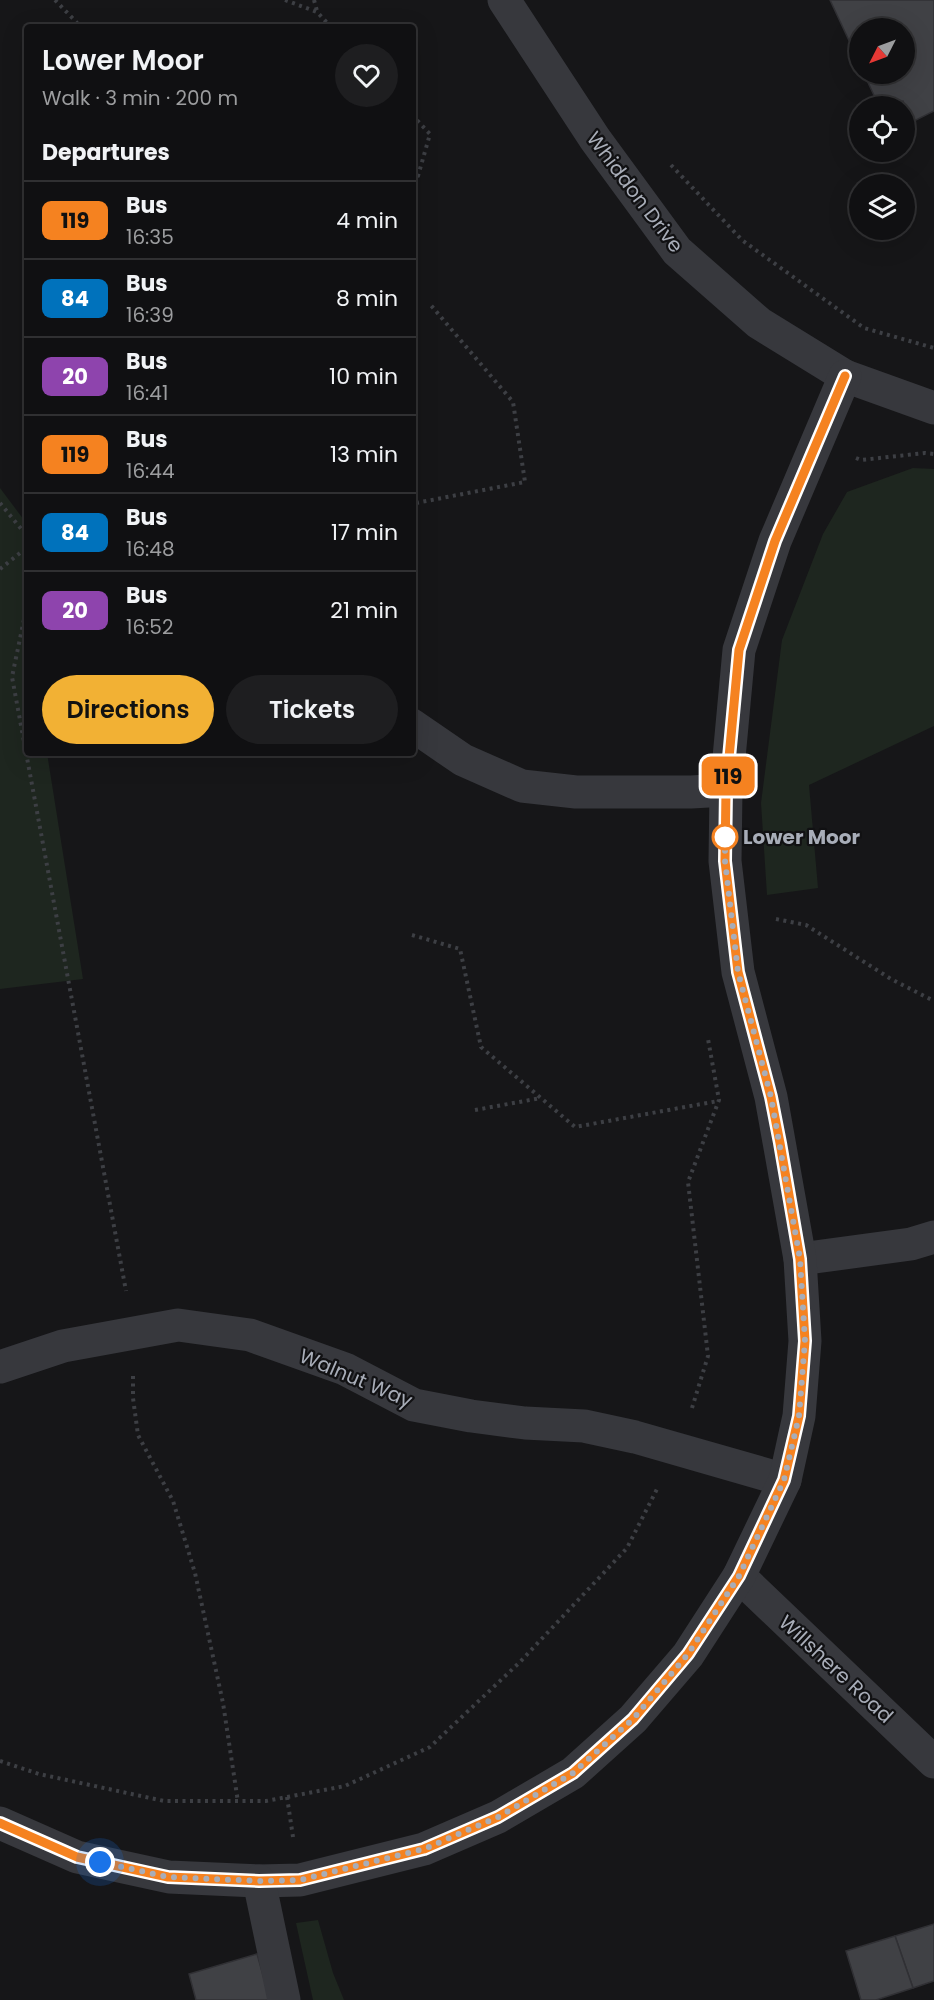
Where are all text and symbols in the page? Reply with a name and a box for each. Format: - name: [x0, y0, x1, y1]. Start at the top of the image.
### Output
- north arrow: [849, 18, 915, 84]
- map controls: [849, 18, 915, 240]
- text: Lower Moor: [42, 41, 204, 80]
- button: heart: [335, 44, 398, 107]
- text: Walk · 3 min · 200 m: [42, 84, 238, 112]
- button: locate: [849, 96, 915, 162]
- street label: Whiddon Drive: [580, 126, 690, 258]
- text: Departures: [42, 137, 170, 168]
- button: layers: [849, 174, 915, 240]
- text: Bus: [126, 190, 168, 221]
- text: 4 min: [336, 205, 398, 236]
- text: 119: [61, 206, 89, 235]
- text: 16:35: [126, 223, 174, 251]
- text: Bus: [126, 268, 168, 299]
- text: 8 min: [336, 283, 398, 314]
- text: 84: [61, 284, 89, 313]
- text: 16:39: [126, 301, 174, 329]
- text: Bus: [126, 346, 168, 377]
- text: 10 min: [329, 361, 398, 392]
- text: 20: [62, 362, 88, 391]
- text: 16:41: [126, 379, 168, 407]
- text: Bus: [126, 424, 168, 455]
- text: 13 min: [330, 439, 398, 470]
- text: 119: [61, 440, 89, 469]
- text: 16:44: [126, 457, 175, 485]
- text: Bus: [126, 502, 168, 533]
- text: 17 min: [331, 517, 398, 548]
- text: 84: [61, 518, 89, 547]
- text: 16:48: [126, 535, 175, 563]
- text: Bus: [126, 580, 168, 611]
- text: 21 min: [330, 595, 398, 626]
- text: 20: [62, 596, 88, 625]
- text: 16:52: [126, 613, 173, 641]
- button: Directions: [42, 675, 214, 744]
- button: Tickets: [226, 675, 398, 744]
- line badge: 119: [694, 756, 762, 796]
- text: 119: [714, 762, 742, 791]
- place label: Lower Moor: [743, 823, 861, 851]
- marker: Lower Moor: [712, 824, 738, 850]
- street label: Walnut Way: [295, 1342, 417, 1414]
- street label: Willshere Road: [773, 1609, 899, 1729]
- your location: [85, 1847, 115, 1877]

